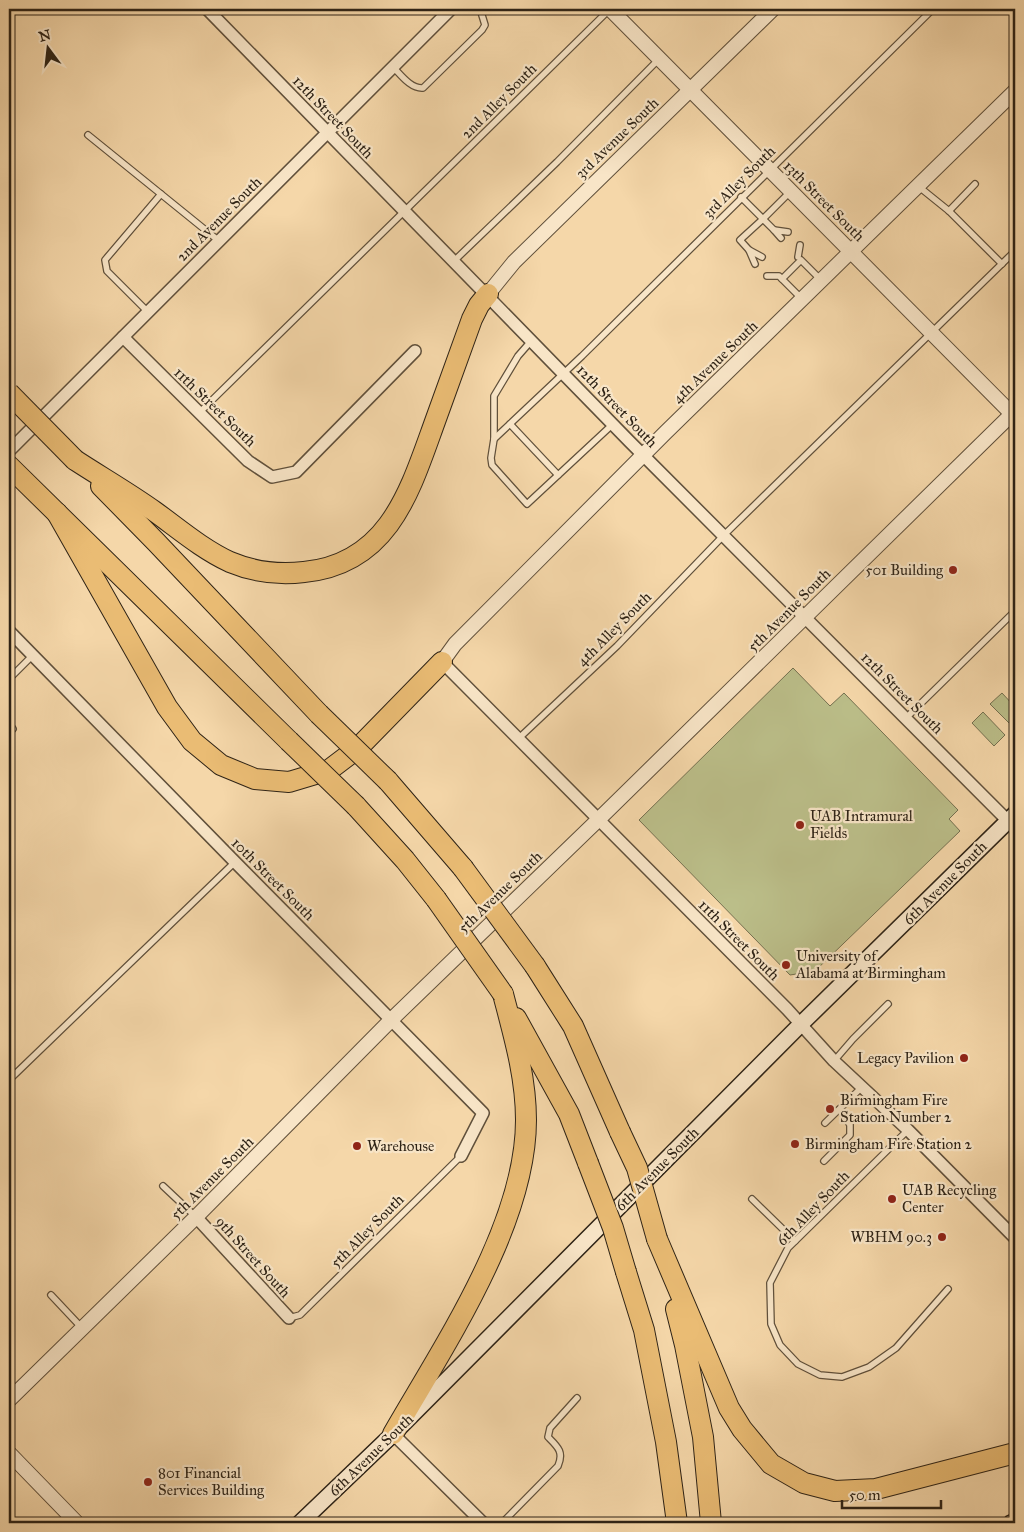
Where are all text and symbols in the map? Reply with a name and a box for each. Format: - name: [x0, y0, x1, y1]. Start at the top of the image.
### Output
- north arrow: [22, 22, 72, 72]
- text: N: [37, 26, 53, 46]
- street label: 2nd Alley South: [458, 59, 541, 142]
- street label: 12th Street South: [289, 72, 378, 163]
- street label: 3rd Avenue South: [572, 93, 663, 182]
- street label: 3rd Alley South: [699, 142, 779, 222]
- street label: 13th Street South: [780, 157, 869, 246]
- street label: 2nd Avenue South: [173, 172, 266, 265]
- street label: 4th Avenue South: [669, 316, 762, 407]
- street label: 12th Street South: [573, 361, 662, 452]
- street label: 11th Street South: [170, 363, 260, 451]
- place label: 501 Building: [865, 561, 944, 579]
- street label: 5th Avenue South: [744, 564, 835, 655]
- marker: 501 Building: [947, 564, 959, 576]
- street label: 4th Alley South: [573, 588, 655, 670]
- street label: 12th Street South: [857, 648, 947, 738]
- place label: UAB Intramural Fields: [810, 807, 914, 842]
- marker: UAB Intramural Fields: [794, 819, 806, 831]
- street label: 10th Street South: [228, 834, 319, 925]
- street label: 6th Avenue South: [899, 837, 991, 929]
- street label: 5th Avenue South: [454, 847, 546, 937]
- street label: 11th Street South: [695, 896, 784, 985]
- place label: University of Alabama at Birmingham: [795, 947, 946, 982]
- marker: University of Alabama at Birmingham: [780, 959, 792, 971]
- place label: Legacy Pavilion: [857, 1049, 954, 1067]
- marker: Legacy Pavilion: [958, 1052, 970, 1064]
- place label: Birmingham Fire Station Number 2: [840, 1091, 952, 1126]
- marker: Birmingham Fire Station Number 2: [824, 1103, 836, 1115]
- street label: 6th Avenue South: [611, 1123, 703, 1215]
- street label: 5th Avenue South: [167, 1132, 258, 1223]
- place label: Birmingham Fire Station 2: [805, 1135, 973, 1153]
- place label: Warehouse: [367, 1137, 434, 1155]
- marker: Birmingham Fire Station 2: [789, 1138, 801, 1150]
- marker: Warehouse: [351, 1140, 363, 1152]
- street label: 6th Alley South: [773, 1166, 854, 1249]
- place label: UAB Recycling Center: [902, 1181, 997, 1216]
- street label: 5th Alley South: [327, 1190, 408, 1271]
- marker: UAB Recycling Center: [886, 1193, 898, 1205]
- street label: 9th Street South: [212, 1213, 295, 1302]
- place label: WBHM 90.3: [850, 1228, 932, 1246]
- marker: WBHM 90.3: [936, 1231, 948, 1243]
- street label: 6th Avenue South: [325, 1410, 418, 1500]
- place label: 801 Financial Services Building: [158, 1464, 265, 1499]
- marker: 801 Financial Services Building: [142, 1476, 154, 1488]
- scale bar: [842, 1477, 940, 1509]
- text: 50 m: [849, 1486, 881, 1504]

